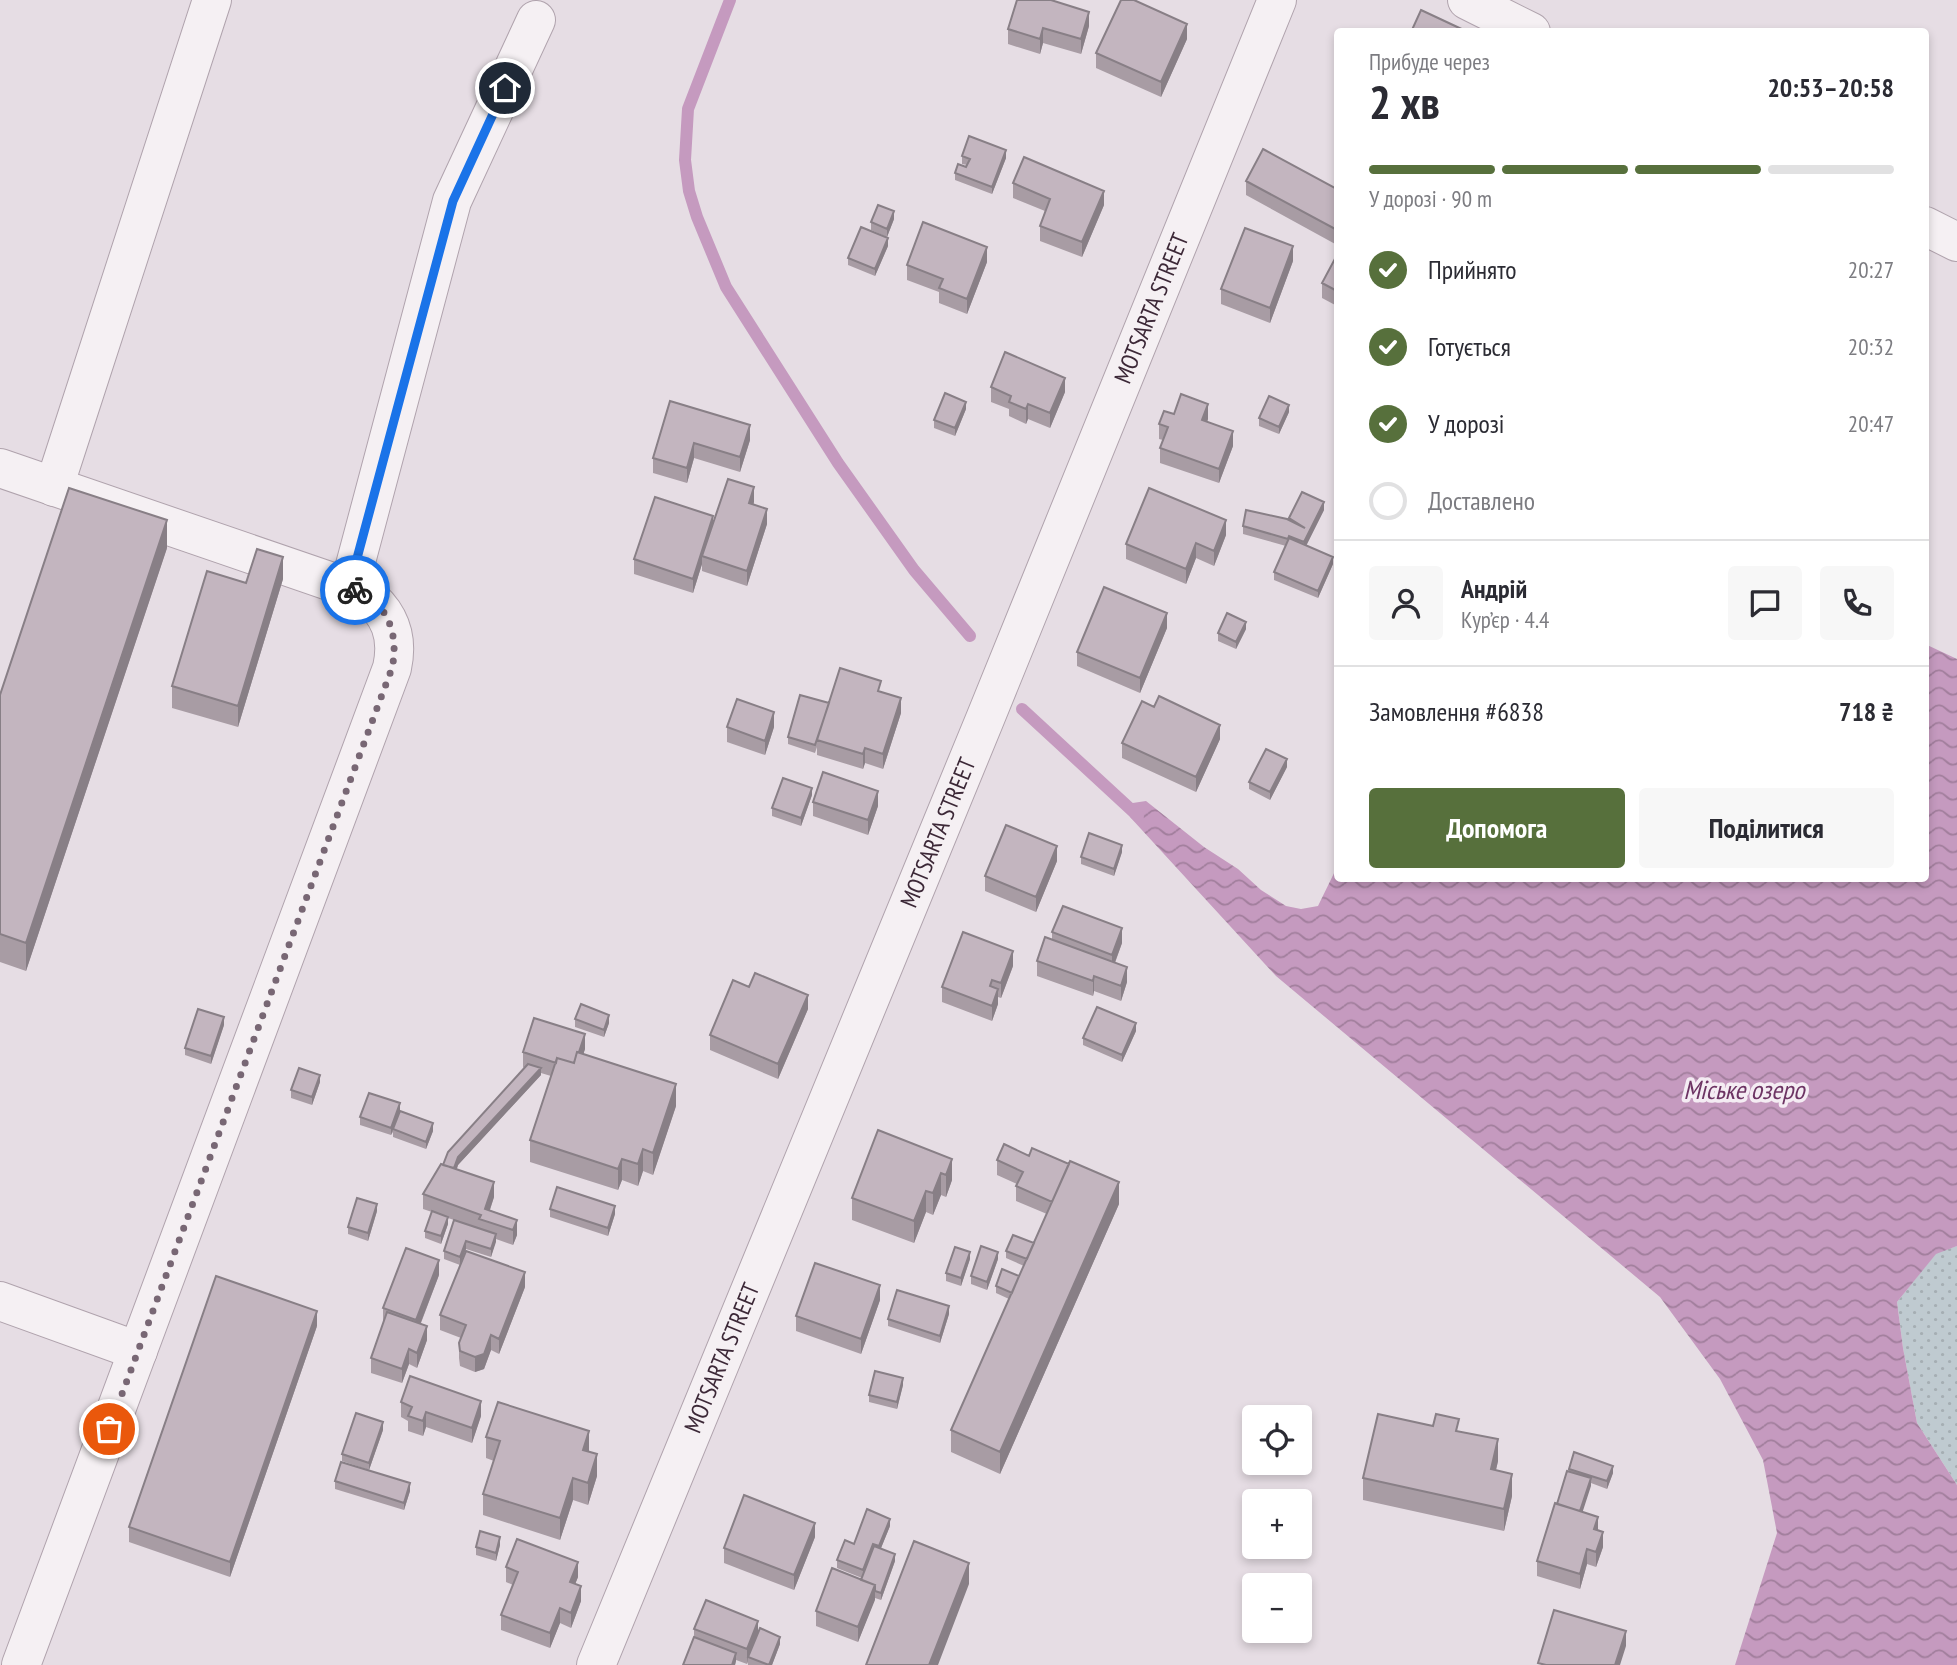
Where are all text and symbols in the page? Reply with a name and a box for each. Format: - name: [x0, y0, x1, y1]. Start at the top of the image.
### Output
- text: Прибуде через: [1369, 47, 1490, 76]
- pin: [475, 58, 535, 118]
- icon: home: [486, 69, 524, 107]
- text: 20:53–20:58: [1767, 71, 1894, 104]
- text: 2 хв: [1369, 72, 1440, 132]
- text: У дорозі · 90 m: [1369, 184, 1492, 213]
- street label: MOTSARTA STREET: [1107, 228, 1196, 388]
- icon: check: [1369, 251, 1407, 289]
- text: Прийнято: [1428, 253, 1516, 286]
- text: 20:27: [1848, 255, 1894, 284]
- icon: check: [1369, 328, 1407, 366]
- text: Готується: [1428, 330, 1511, 363]
- text: 20:32: [1848, 332, 1894, 361]
- icon: check: [1369, 405, 1407, 443]
- text: У дорозі: [1428, 407, 1505, 440]
- text: 20:47: [1848, 409, 1894, 438]
- text: Доставлено: [1428, 484, 1535, 517]
- courier: [320, 555, 390, 625]
- button: person: [1369, 566, 1443, 640]
- button: chat: [1728, 566, 1802, 640]
- button: phone: [1820, 566, 1894, 640]
- icon: bike: [336, 571, 374, 609]
- text: Андрій: [1461, 572, 1527, 605]
- text: Кур’єр · 4.4: [1461, 605, 1549, 634]
- text: Замовлення #6838: [1369, 695, 1544, 728]
- text: 718 ₴: [1839, 695, 1894, 728]
- street label: MOTSARTA STREET: [893, 753, 983, 912]
- button: Допомога: [1369, 788, 1625, 868]
- button: Поділитися: [1639, 788, 1894, 868]
- water label: Міське озеро: [1683, 1073, 1806, 1106]
- street label: MOTSARTA STREET: [677, 1278, 767, 1437]
- pin: [79, 1399, 139, 1459]
- map controls: [1242, 1405, 1312, 1643]
- button: locate: [1242, 1405, 1312, 1475]
- icon: bag: [90, 1410, 128, 1448]
- button: +: [1242, 1489, 1312, 1559]
- button: −: [1242, 1573, 1312, 1643]

